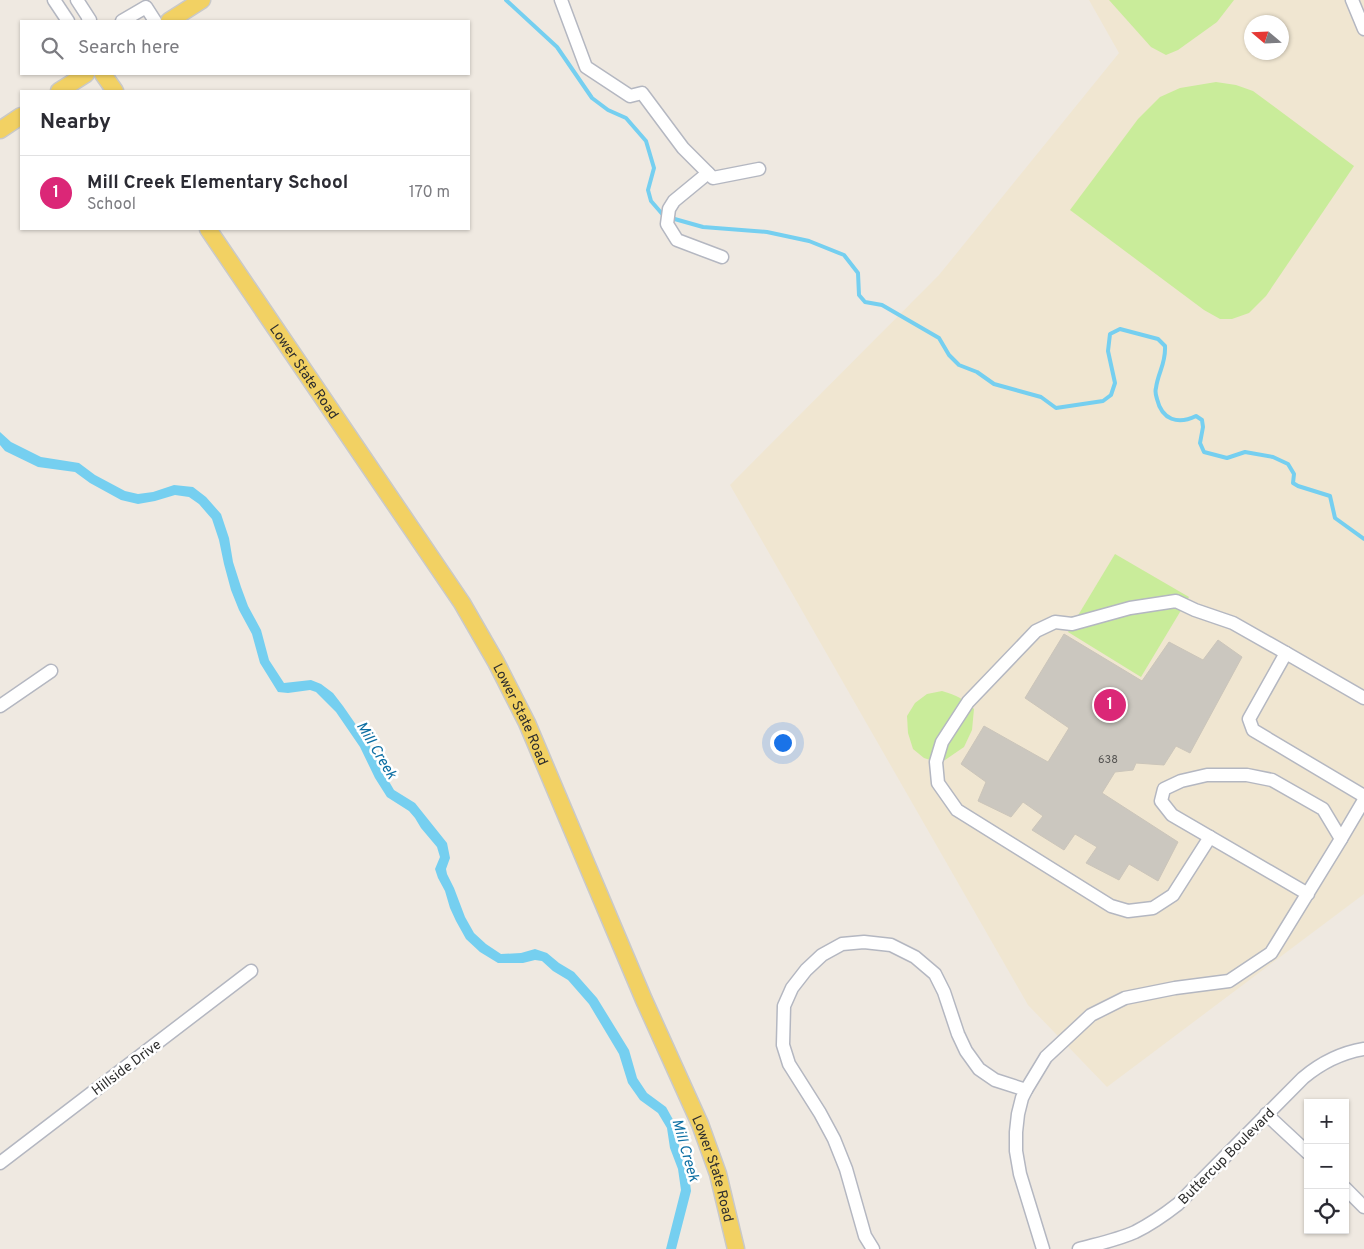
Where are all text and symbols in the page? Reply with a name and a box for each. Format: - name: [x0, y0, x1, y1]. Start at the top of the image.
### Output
- north arrow: [1244, 15, 1289, 60]
- search box: [20, 20, 470, 75]
- icon: search: [38, 34, 66, 62]
- text: Search here: [78, 36, 180, 60]
- text: Nearby: [40, 109, 111, 136]
- text: Mill Creek Elementary School: [87, 171, 348, 195]
- text: 1: [53, 183, 59, 203]
- text: 170 m: [409, 183, 450, 203]
- text: School: [87, 195, 136, 215]
- street label: Lower State Road: [265, 322, 342, 423]
- street label: Lower State Road: [488, 661, 551, 768]
- pin: 1: [1094, 686, 1126, 724]
- water label: Mill Creek: [351, 718, 401, 784]
- your location: [770, 730, 796, 756]
- house number: 638: [1098, 753, 1118, 767]
- street label: Hillside Drive: [89, 1037, 165, 1100]
- map controls: [1304, 1099, 1349, 1234]
- button: +: [1304, 1099, 1349, 1144]
- street label: Buttercup Boulevard: [1175, 1105, 1279, 1209]
- street label: Lower State Road: [687, 1113, 736, 1224]
- water label: Mill Creek: [667, 1117, 703, 1184]
- button: −: [1304, 1144, 1349, 1189]
- button: locate: [1304, 1189, 1349, 1234]

